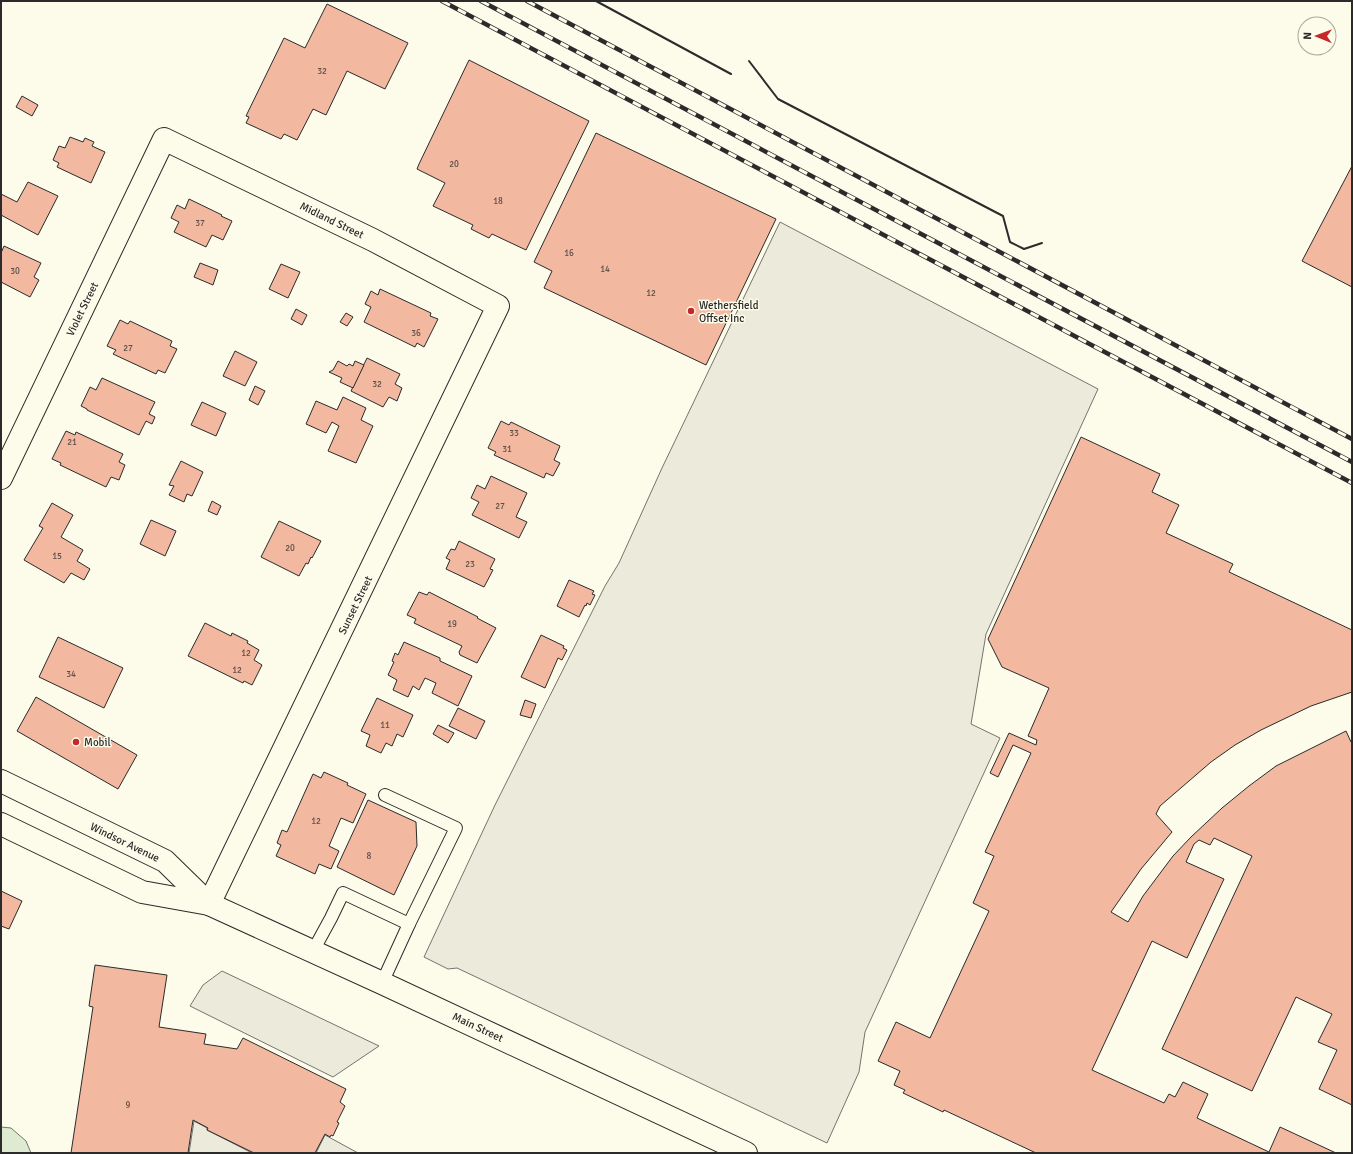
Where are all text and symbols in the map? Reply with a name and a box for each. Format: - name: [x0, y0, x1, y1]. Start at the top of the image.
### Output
- north arrow: [1297, 16, 1337, 56]
- text: N: [1301, 32, 1314, 40]
- house number: 32: [317, 66, 327, 77]
- house number: 20: [449, 159, 459, 170]
- house number: 18: [493, 196, 503, 207]
- street label: Midland Street: [298, 199, 366, 242]
- house number: 37: [195, 218, 205, 229]
- house number: 16: [564, 248, 574, 259]
- house number: 14: [600, 264, 610, 275]
- house number: 30: [10, 266, 20, 277]
- street label: Violet Street: [64, 280, 101, 338]
- house number: 12: [646, 288, 656, 299]
- place label: Wethersfield Offset Inc: [699, 299, 759, 325]
- marker: Wethersfield Offset Inc: [686, 306, 696, 316]
- house number: 36: [411, 328, 421, 339]
- house number: 27: [123, 343, 133, 354]
- house number: 32: [372, 379, 382, 390]
- house number: 33: [509, 428, 519, 439]
- house number: 21: [67, 437, 77, 448]
- house number: 31: [502, 444, 512, 455]
- house number: 27: [495, 501, 505, 512]
- house number: 20: [285, 543, 295, 554]
- house number: 15: [52, 551, 62, 562]
- house number: 23: [465, 559, 475, 570]
- street label: Sunset Street: [336, 574, 375, 637]
- house number: 19: [447, 619, 457, 630]
- house number: 12: [241, 648, 251, 659]
- house number: 12: [232, 665, 242, 676]
- house number: 34: [66, 669, 76, 680]
- house number: 11: [380, 720, 390, 731]
- place label: Mobil: [84, 736, 111, 749]
- marker: Mobil: [71, 737, 81, 747]
- house number: 12: [311, 816, 321, 827]
- street label: Windsor Avenue: [88, 820, 162, 865]
- house number: 8: [367, 851, 372, 862]
- street label: Main Street: [450, 1010, 505, 1045]
- house number: 9: [126, 1100, 131, 1111]

